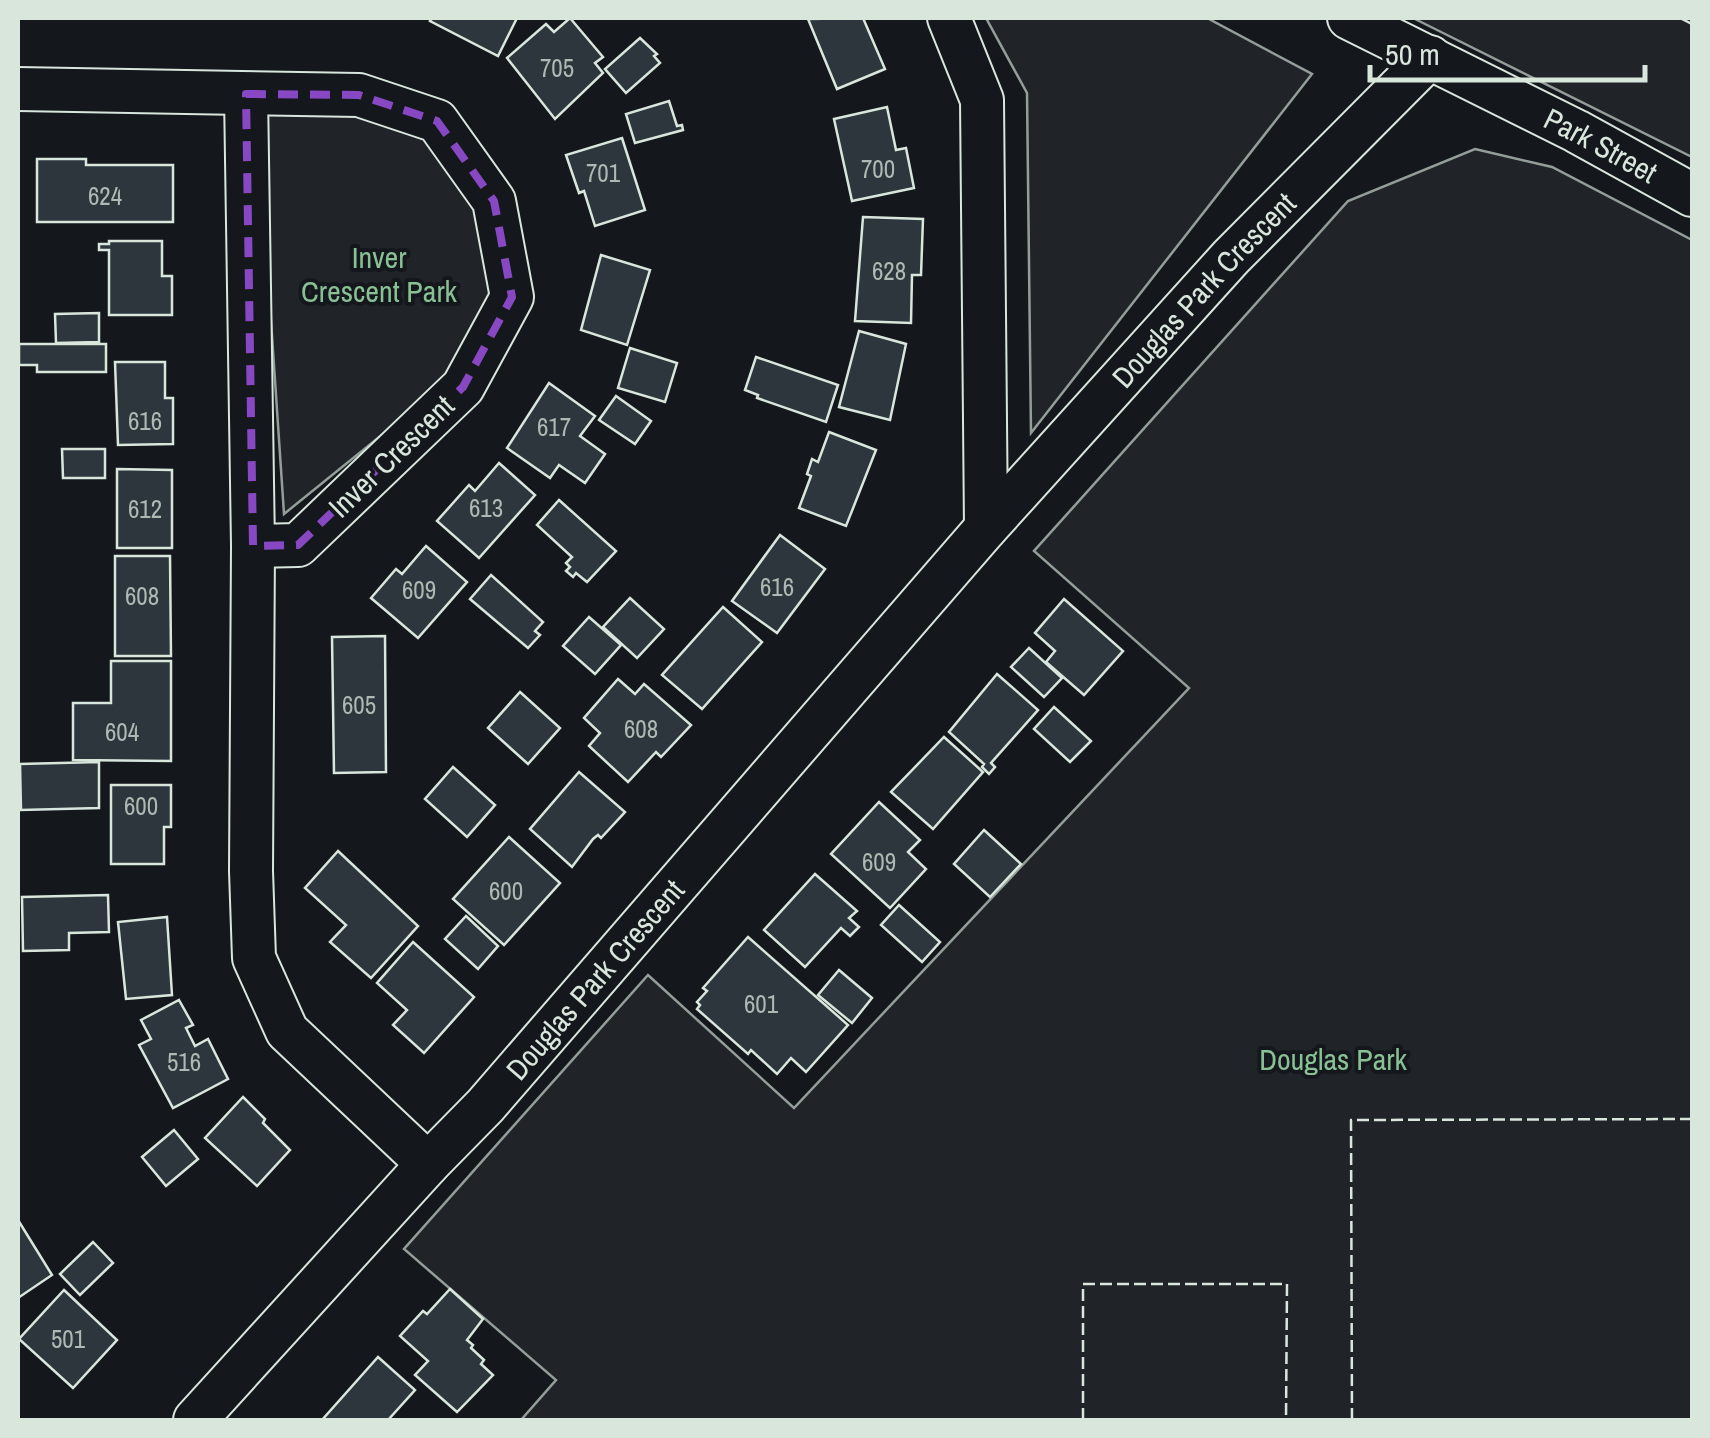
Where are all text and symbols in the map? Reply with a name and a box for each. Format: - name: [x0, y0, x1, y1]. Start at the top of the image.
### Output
- scale bar: [1370, 20, 1645, 82]
- text: 50 m: [1385, 34, 1440, 74]
- house number: 705: [540, 51, 574, 85]
- street label: Park Street: [1537, 98, 1665, 192]
- house number: 700: [861, 152, 895, 186]
- house number: 701: [586, 156, 621, 190]
- house number: 624: [88, 179, 122, 213]
- street label: Douglas Park Crescent: [1103, 183, 1304, 396]
- park label: Inver Crescent Park: [301, 237, 458, 311]
- house number: 628: [872, 254, 906, 288]
- street label: Inver Crescent: [320, 386, 463, 526]
- house number: 616: [128, 404, 162, 438]
- house number: 617: [537, 410, 571, 444]
- house number: 613: [469, 491, 503, 525]
- house number: 612: [128, 492, 162, 526]
- house number: 616: [760, 570, 794, 604]
- house number: 609: [402, 573, 436, 607]
- house number: 608: [125, 579, 159, 613]
- house number: 605: [342, 688, 376, 722]
- house number: 608: [624, 712, 658, 746]
- house number: 604: [105, 715, 139, 749]
- house number: 600: [124, 789, 158, 823]
- house number: 609: [862, 845, 896, 879]
- street label: Douglas Park Crescent: [497, 871, 693, 1088]
- house number: 600: [489, 874, 523, 908]
- house number: 601: [744, 987, 779, 1021]
- park label: Douglas Park: [1259, 1039, 1408, 1079]
- house number: 516: [167, 1045, 201, 1079]
- house number: 501: [51, 1322, 86, 1356]

